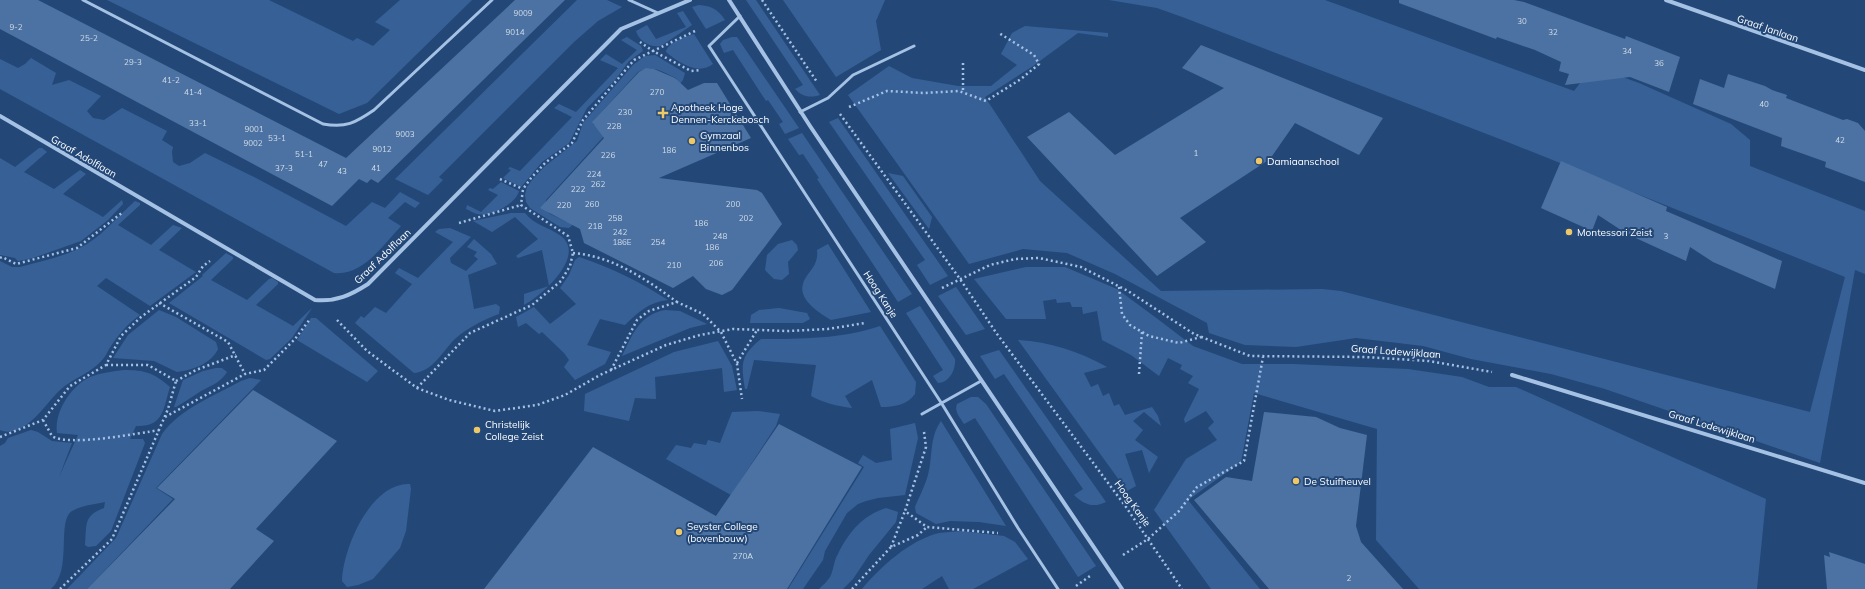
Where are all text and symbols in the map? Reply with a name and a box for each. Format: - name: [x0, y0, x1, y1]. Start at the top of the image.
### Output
- house number: 9009: [513, 8, 533, 18]
- street label: Graaf Janlaan: [1735, 12, 1800, 45]
- house number: 30: [1517, 16, 1527, 26]
- house number: 9-2: [9, 22, 23, 32]
- house number: 9014: [505, 27, 525, 37]
- house number: 32: [1548, 27, 1558, 37]
- house number: 25-2: [80, 33, 98, 43]
- house number: 34: [1622, 46, 1632, 56]
- house number: 29-3: [124, 57, 142, 67]
- house number: 36: [1654, 58, 1664, 68]
- house number: 41-2: [162, 75, 180, 85]
- house number: 41-4: [184, 87, 202, 97]
- house number: 270: [650, 87, 664, 97]
- house number: 40: [1759, 99, 1769, 109]
- place label: Apotheek Hoge Dennen-Kerckebosch: [671, 101, 769, 126]
- house number: 230: [618, 107, 632, 117]
- marker: Apotheek Hoge Dennen-Kerckebosch: [658, 108, 668, 118]
- house number: 33-1: [189, 118, 207, 128]
- house number: 228: [607, 121, 621, 131]
- house number: 9001: [244, 124, 264, 134]
- house number: 9003: [395, 129, 415, 139]
- place label: Gymzaal Binnenbos: [700, 129, 749, 154]
- street label: Graaf Adolflaan: [49, 132, 119, 181]
- house number: 53-1: [268, 133, 286, 143]
- house number: 42: [1835, 135, 1845, 145]
- marker: Gymzaal Binnenbos: [687, 136, 697, 146]
- house number: 9002: [243, 138, 263, 148]
- house number: 9012: [372, 144, 392, 154]
- house number: 186: [662, 145, 676, 155]
- house number: 1: [1194, 148, 1199, 158]
- house number: 51-1: [295, 149, 313, 159]
- house number: 226: [601, 150, 615, 160]
- place label: Damiaanschool: [1267, 155, 1339, 168]
- marker: Damiaanschool: [1254, 156, 1264, 166]
- house number: 47: [318, 159, 328, 169]
- house number: 37-3: [275, 163, 293, 173]
- house number: 41: [371, 163, 381, 173]
- house number: 43: [337, 166, 347, 176]
- house number: 224: [587, 169, 601, 179]
- house number: 262: [591, 179, 605, 189]
- house number: 222: [571, 184, 585, 194]
- house number: 260: [585, 199, 599, 209]
- house number: 200: [726, 199, 740, 209]
- house number: 220: [557, 200, 571, 210]
- house number: 258: [608, 213, 622, 223]
- house number: 202: [739, 213, 753, 223]
- house number: 186: [694, 218, 708, 228]
- house number: 218: [588, 221, 602, 231]
- street label: Graaf Adolflaan: [351, 226, 414, 287]
- place label: Montessori Zeist: [1577, 226, 1653, 239]
- house number: 242: [613, 227, 627, 237]
- marker: Montessori Zeist: [1564, 227, 1574, 237]
- house number: 248: [713, 231, 727, 241]
- house number: 3: [1664, 231, 1669, 241]
- house number: 186E: [612, 237, 632, 247]
- house number: 254: [651, 237, 665, 247]
- house number: 186: [705, 242, 719, 252]
- house number: 206: [709, 258, 723, 268]
- house number: 210: [667, 260, 681, 270]
- street label: Hoog Kanje: [860, 268, 901, 320]
- street label: Graaf Lodewijklaan: [1351, 342, 1442, 361]
- street label: Graaf Lodewijklaan: [1667, 407, 1757, 446]
- place label: Christelijk College Zeist: [485, 418, 544, 443]
- marker: Christelijk College Zeist: [472, 425, 482, 435]
- place label: De Stuifheuvel: [1304, 475, 1371, 488]
- marker: De Stuifheuvel: [1291, 476, 1301, 486]
- street label: Hoog Kanje: [1112, 478, 1154, 529]
- place label: Seyster College (bovenbouw): [687, 520, 758, 545]
- marker: Seyster College (bovenbouw): [674, 527, 684, 537]
- house number: 270A: [733, 551, 753, 561]
- house number: 2: [1347, 573, 1352, 583]

